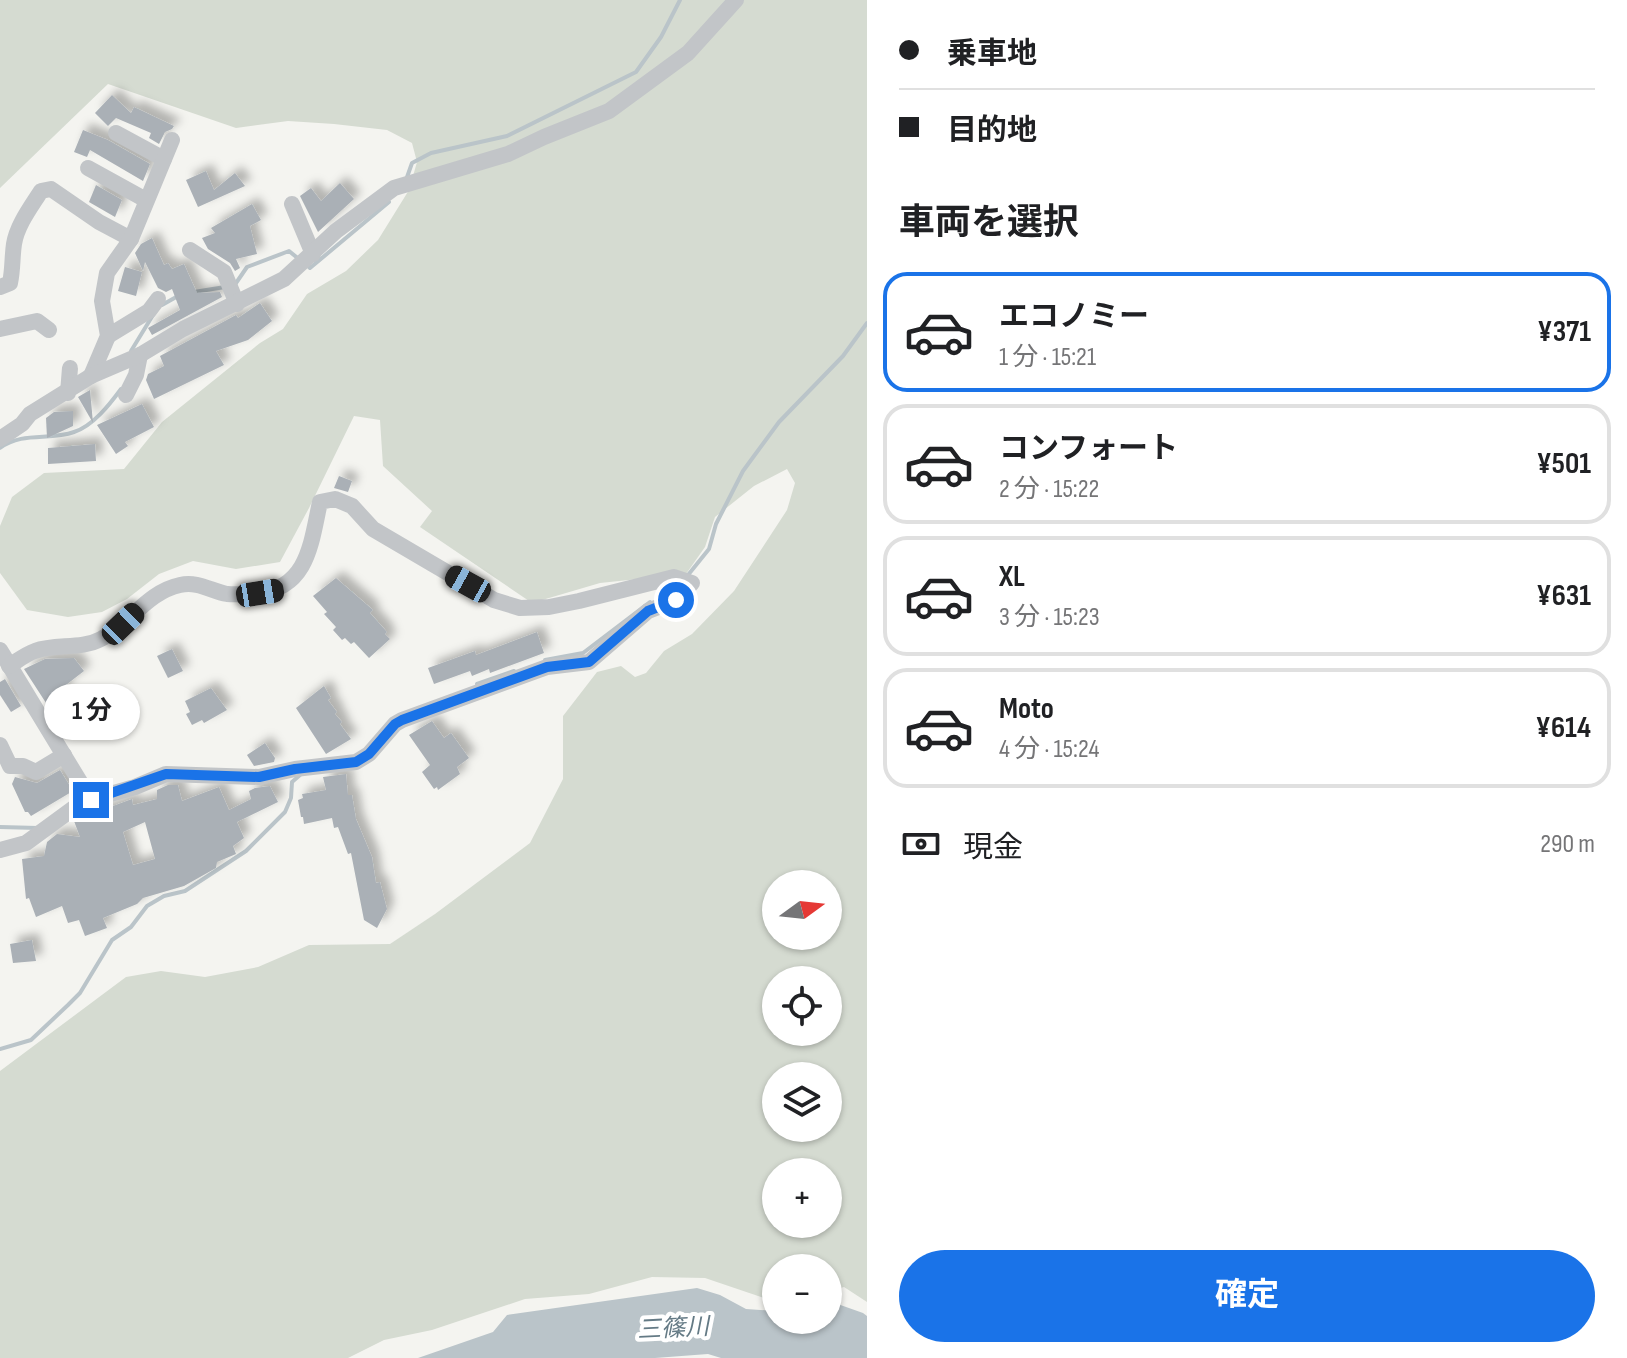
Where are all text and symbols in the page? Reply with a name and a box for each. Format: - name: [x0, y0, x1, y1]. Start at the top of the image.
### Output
- text: 乗車地: [947, 36, 1037, 72]
- text: 目的地: [947, 113, 1037, 149]
- text: 車両を選択: [899, 202, 1079, 245]
- icon: car: [903, 296, 975, 368]
- text: エコノミー: [999, 299, 1149, 335]
- text: ¥371: [1537, 314, 1591, 350]
- text: 1 分 · 15:21: [999, 342, 1096, 373]
- icon: car: [903, 428, 975, 500]
- text: コンフォート: [999, 431, 1178, 467]
- text: ¥501: [1536, 446, 1591, 482]
- text: 2 分 · 15:22: [999, 474, 1099, 505]
- text: XL: [999, 559, 1025, 595]
- icon: car: [903, 560, 975, 632]
- car: [441, 562, 495, 606]
- car: [234, 577, 286, 609]
- text: ¥631: [1536, 578, 1591, 614]
- route start: [658, 582, 694, 618]
- car: [97, 599, 149, 649]
- text: 3 分 · 15:23: [999, 602, 1100, 633]
- callout: 1 分: [43, 684, 139, 740]
- text: Moto: [999, 691, 1054, 727]
- icon: car: [903, 692, 975, 764]
- text: 1 分: [72, 696, 112, 727]
- text: ¥614: [1536, 710, 1591, 746]
- text: 4 分 · 15:24: [999, 734, 1099, 765]
- route end: [73, 782, 109, 818]
- icon: cash: [899, 822, 943, 866]
- text: 290 m: [1540, 829, 1595, 860]
- text: 現金: [963, 830, 1023, 866]
- north arrow: [762, 870, 842, 950]
- map controls: [762, 870, 842, 1334]
- button: locate: [762, 966, 842, 1046]
- button: layers: [762, 1062, 842, 1142]
- button: +: [762, 1158, 842, 1238]
- button: 確定: [899, 1250, 1595, 1342]
- button: −: [762, 1254, 842, 1334]
- water label: 三篠川: [636, 1312, 713, 1345]

